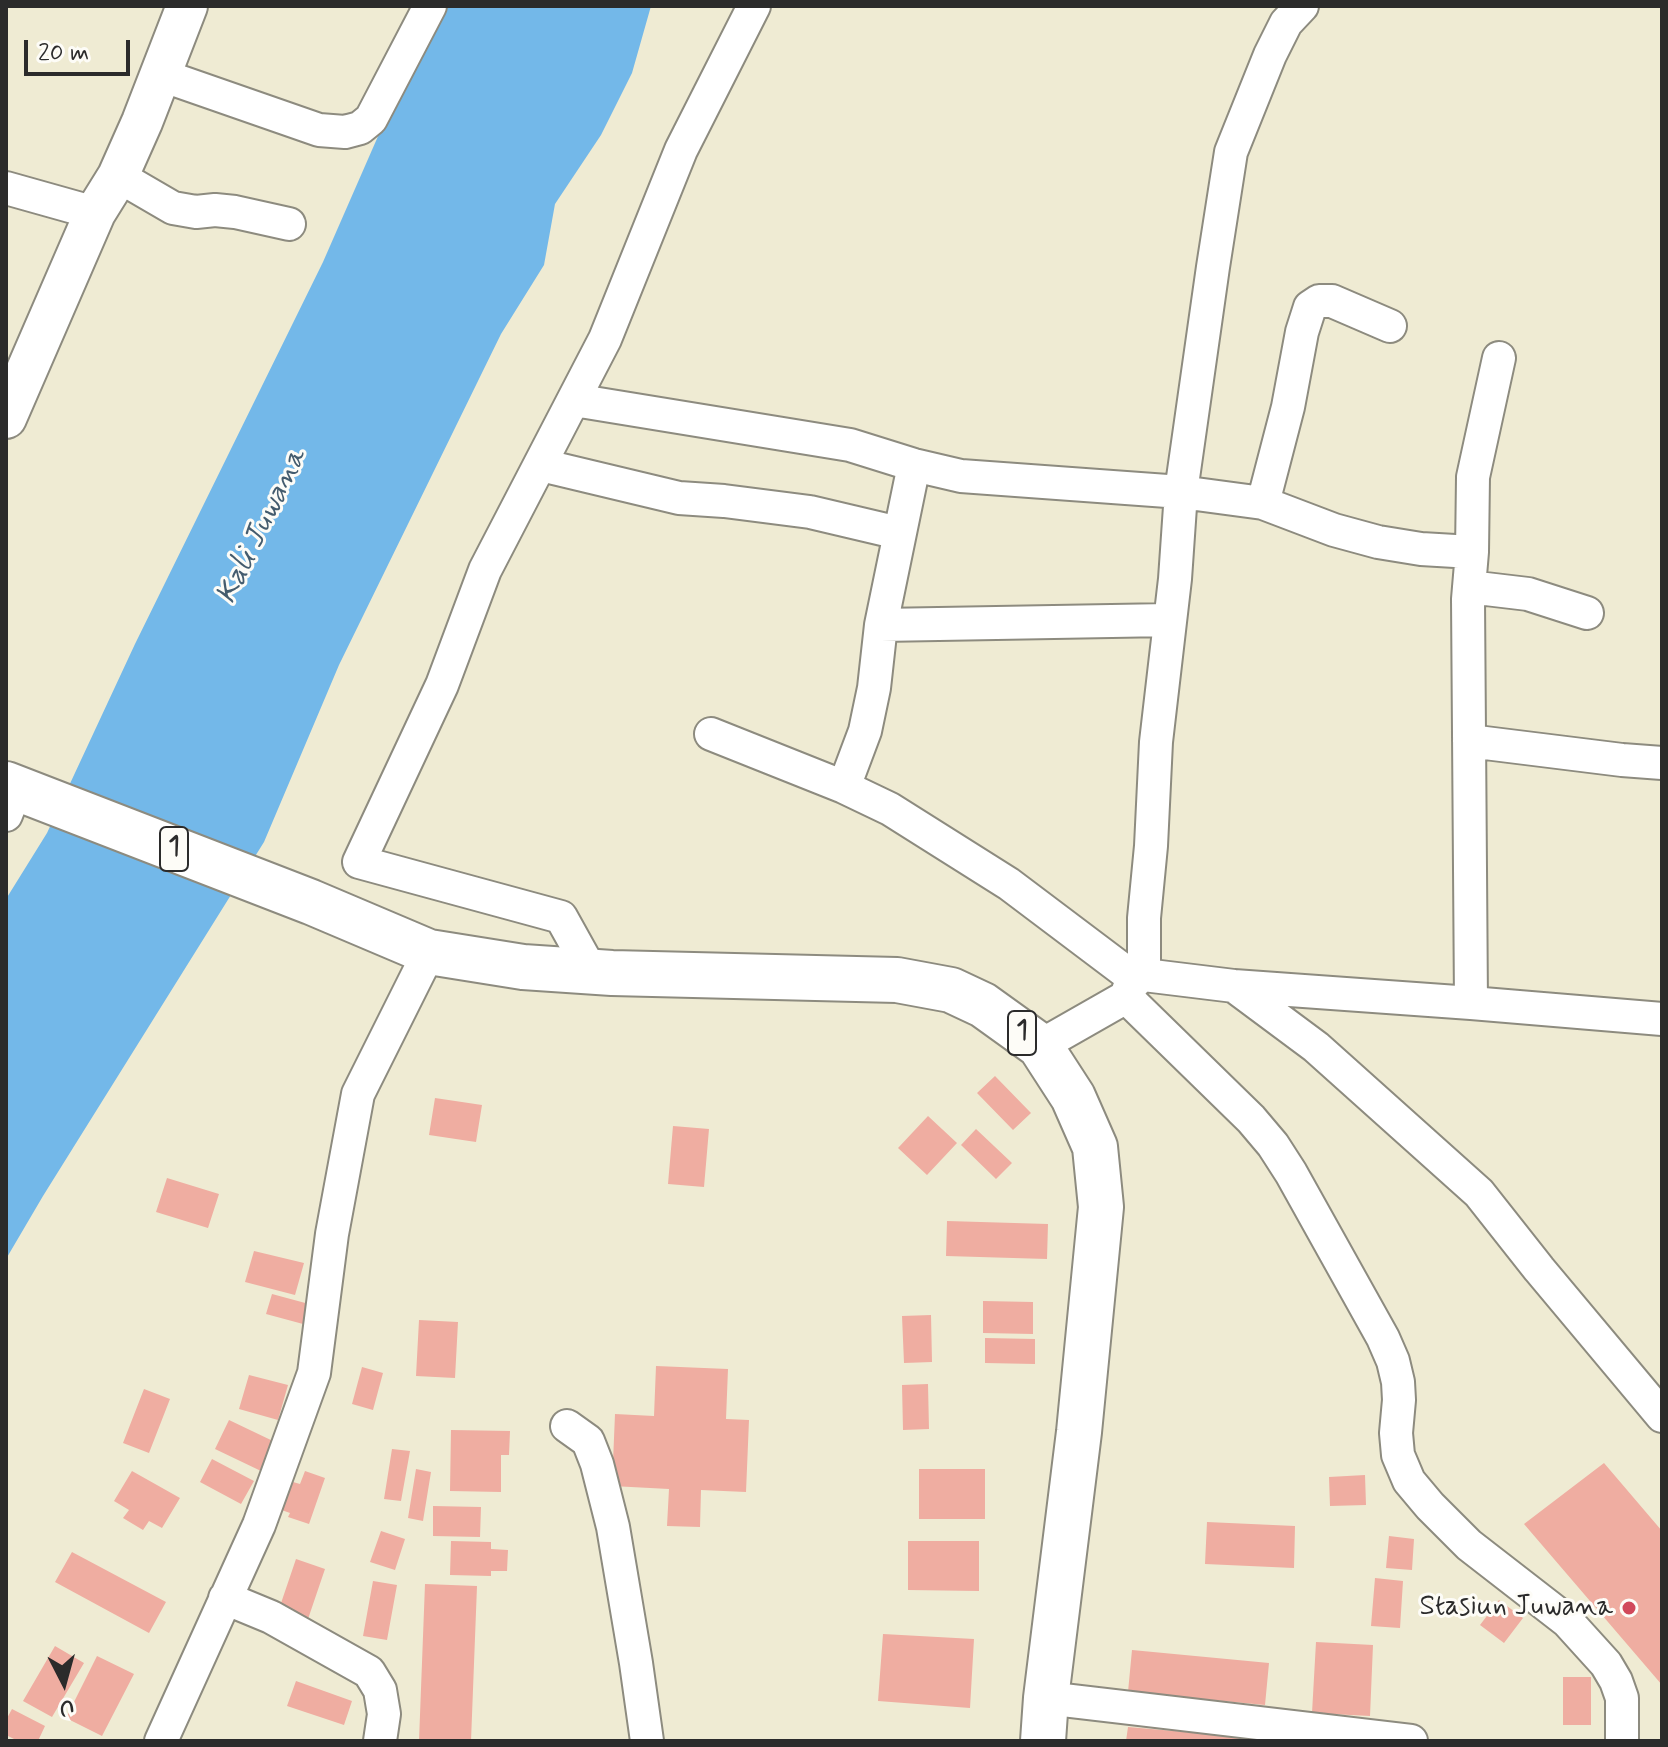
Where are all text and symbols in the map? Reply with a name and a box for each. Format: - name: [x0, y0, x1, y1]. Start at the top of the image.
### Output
- scale bar: [28, 24, 134, 74]
- text: 20 m: [38, 38, 89, 69]
- water label: Kali Juwana: [210, 444, 316, 610]
- road number: 1: [160, 827, 188, 871]
- road number: 1: [1008, 1011, 1036, 1055]
- place label: Stasiun Juwana: [1419, 1591, 1613, 1625]
- marker: Stasiun Juwana: [1620, 1599, 1638, 1617]
- north arrow: [24, 1643, 104, 1723]
- text: U: [58, 1692, 75, 1722]

